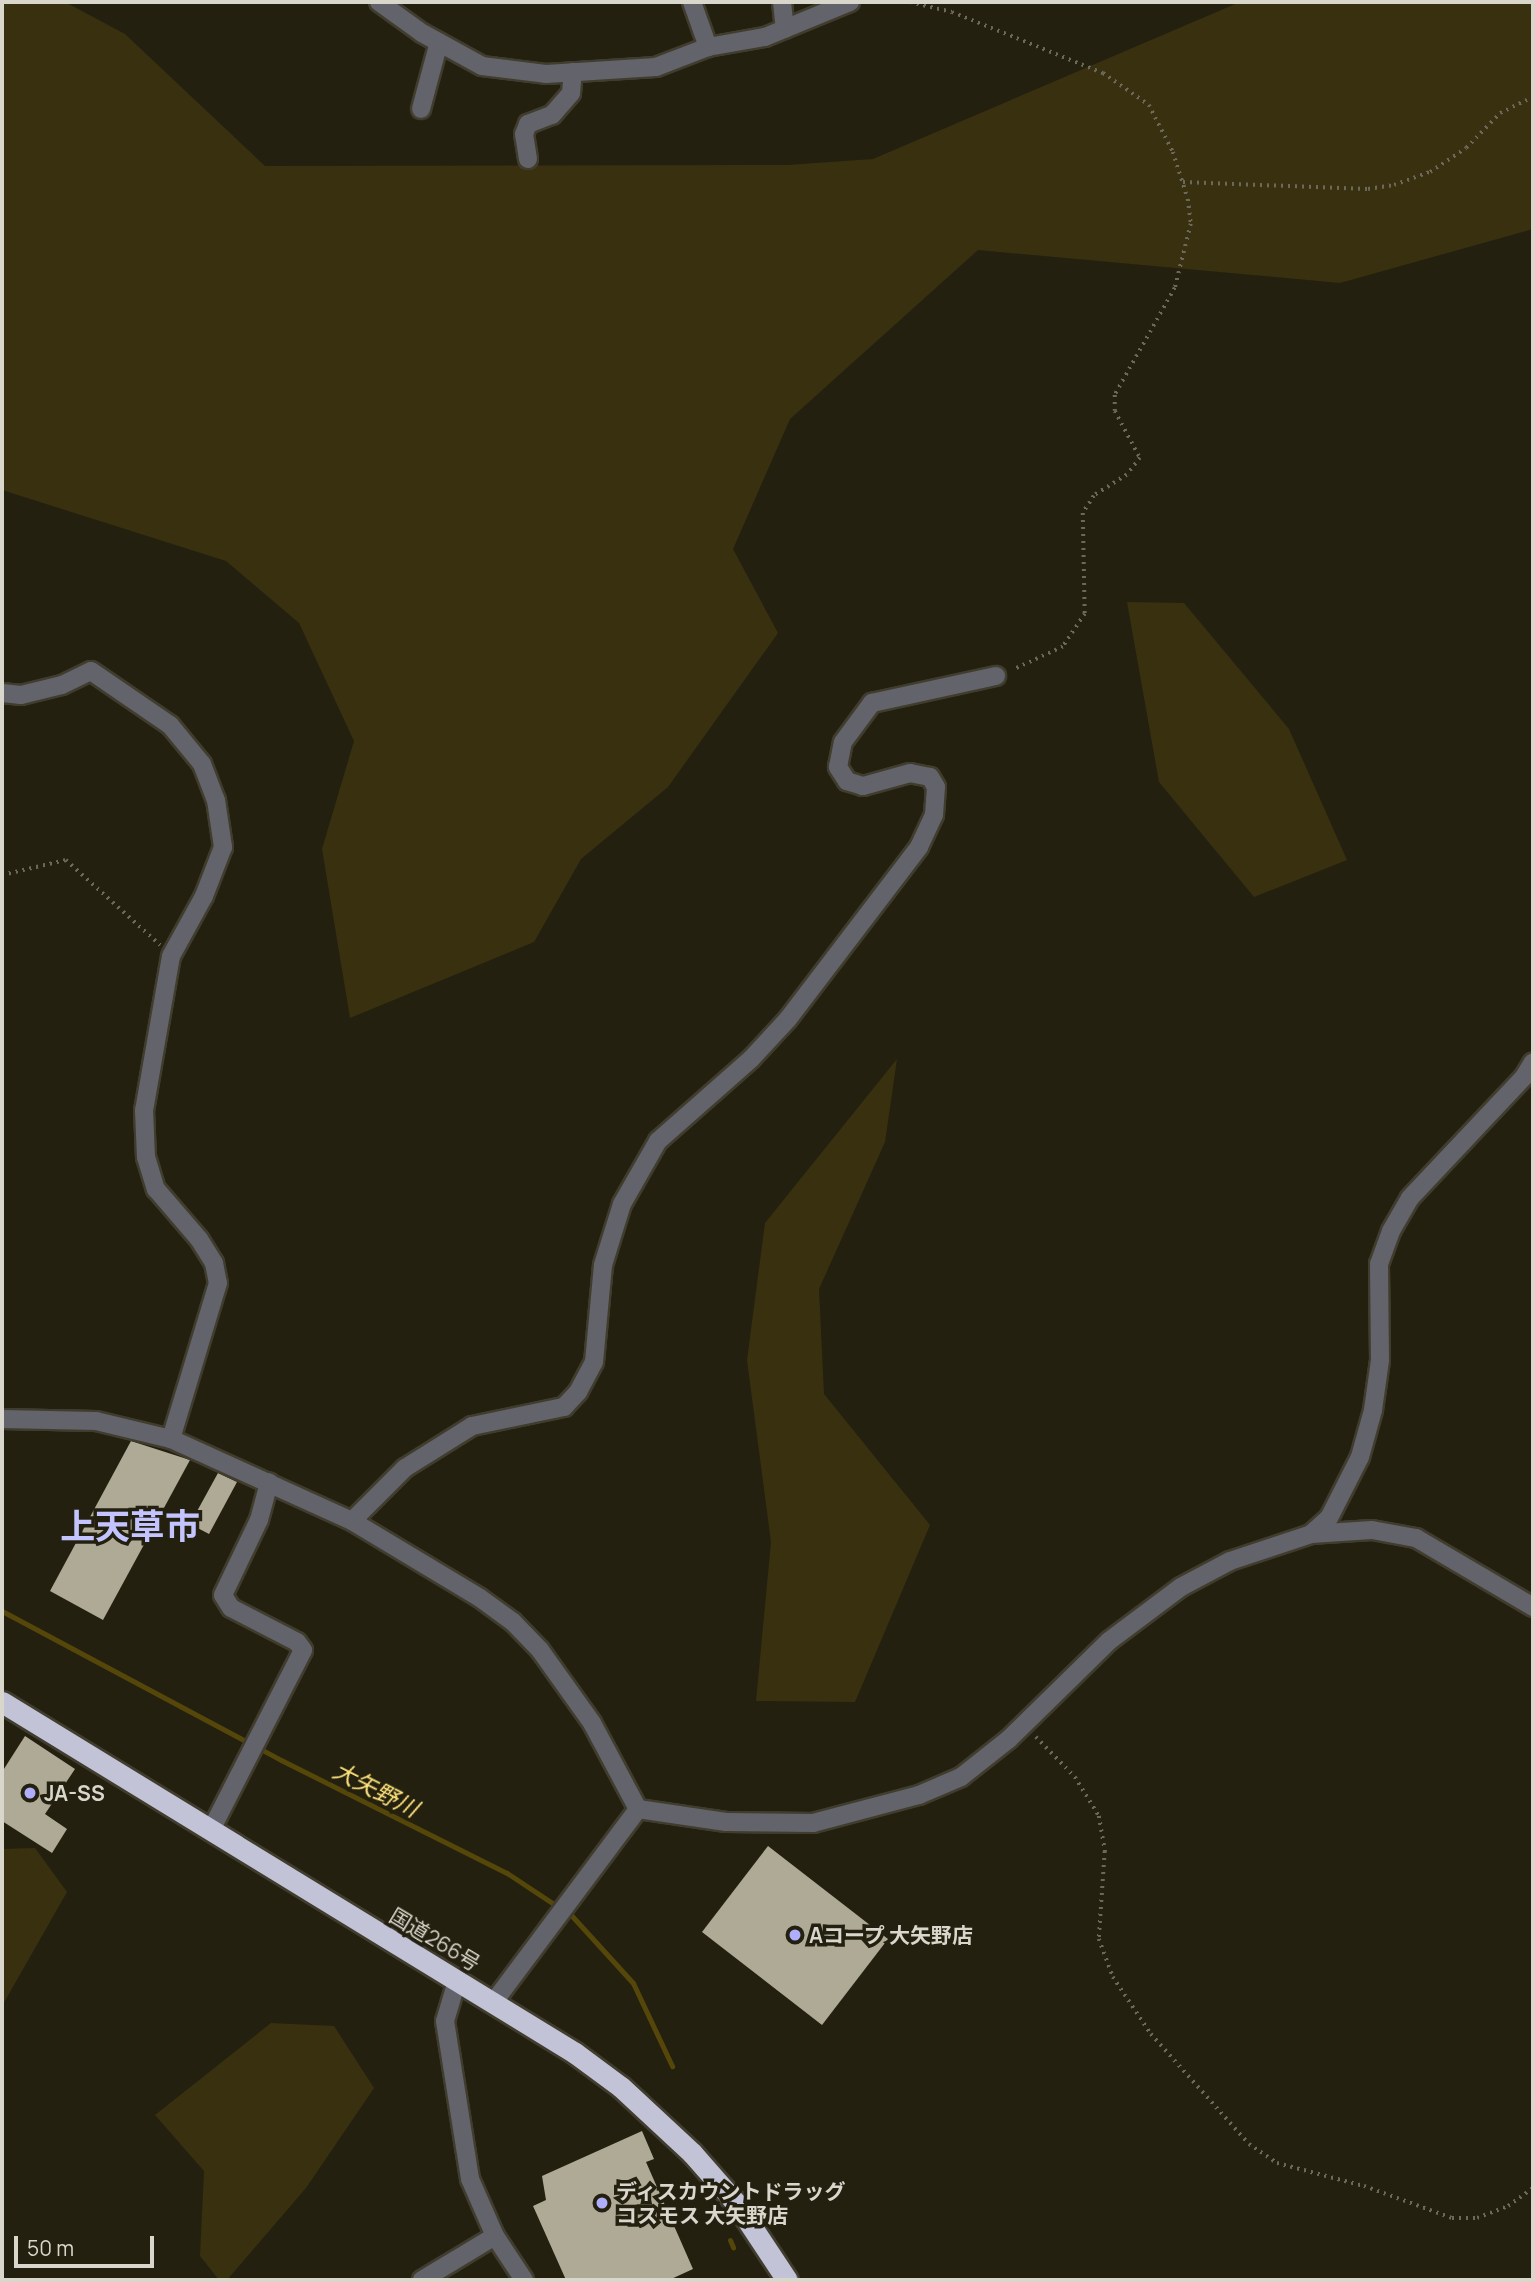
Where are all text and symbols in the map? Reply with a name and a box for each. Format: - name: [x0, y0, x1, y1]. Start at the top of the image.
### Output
- district label: 上天草市: [60, 1505, 200, 1547]
- water label: 大矢野川: [329, 1756, 423, 1822]
- place label: JA-SS: [44, 1780, 105, 1806]
- marker: JA-SS: [22, 1785, 38, 1801]
- street label: 国道266号: [385, 1902, 485, 1976]
- place label: Aコープ 大矢野店: [809, 1922, 974, 1948]
- marker: Aコープ 大矢野店: [787, 1927, 803, 1943]
- place label: ディスカウントドラッグ コスモス 大矢野店: [616, 2178, 847, 2228]
- marker: ディスカウントドラッグ コスモス 大矢野店: [594, 2195, 610, 2211]
- scale bar: [18, 2222, 158, 2266]
- text: 50 m: [27, 2234, 74, 2262]

